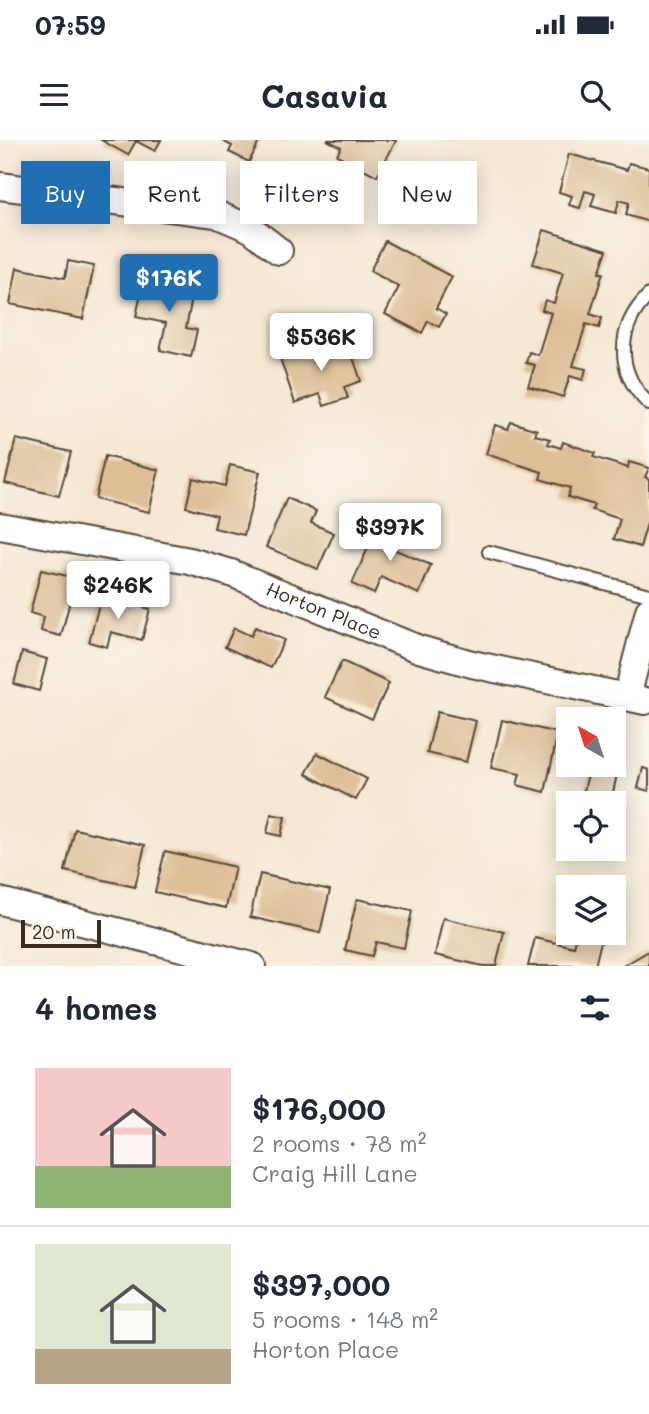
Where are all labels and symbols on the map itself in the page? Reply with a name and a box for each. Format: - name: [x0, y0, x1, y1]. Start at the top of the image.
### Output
- pin: $176K: [120, 254, 218, 314]
- pin: $536K: [272, 314, 370, 373]
- pin: $397K: [341, 504, 439, 563]
- pin: $246K: [69, 561, 167, 621]
- street label: Horton Place: [263, 576, 385, 644]
- north arrow: [556, 707, 626, 777]
- scale bar: [21, 917, 102, 949]

